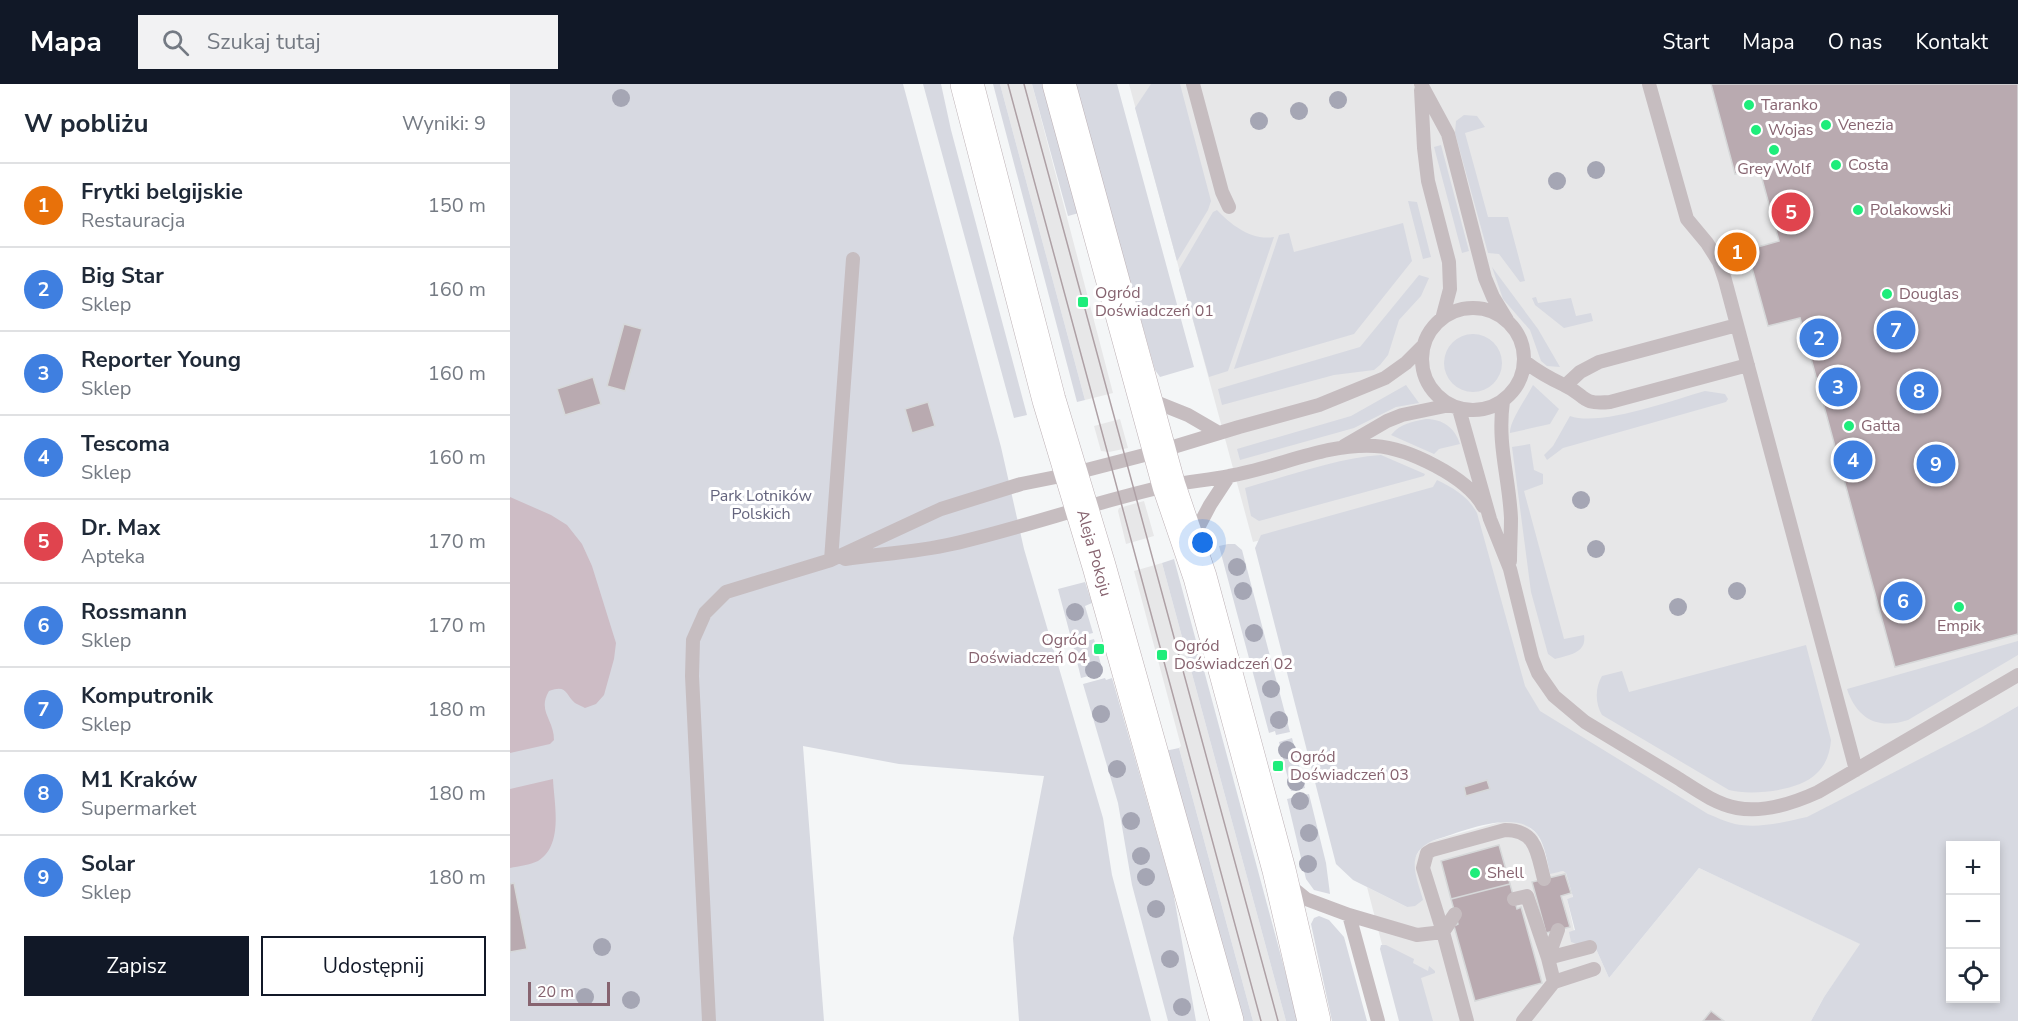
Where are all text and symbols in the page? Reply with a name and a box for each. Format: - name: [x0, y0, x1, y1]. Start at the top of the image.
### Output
- search box: [138, 15, 558, 69]
- text: Mapa: [30, 23, 102, 61]
- icon: search: [159, 26, 192, 59]
- text: Szukaj tutaj: [207, 27, 321, 57]
- text: Start: [1663, 28, 1709, 56]
- text: Mapa: [1742, 28, 1795, 56]
- text: O nas: [1828, 28, 1882, 56]
- text: Kontakt: [1915, 28, 1988, 56]
- place label: Taranko: [1761, 94, 1818, 116]
- marker: Taranko: [1742, 98, 1756, 112]
- text: W pobliżu: [24, 106, 148, 141]
- text: Wyniki: 9: [402, 110, 486, 137]
- place label: Venezia: [1837, 114, 1894, 136]
- marker: Venezia: [1819, 118, 1833, 132]
- place label: Wojas: [1768, 119, 1814, 141]
- marker: Wojas: [1749, 123, 1763, 137]
- marker: Grey Wolf: [1767, 143, 1781, 157]
- place label: Costa: [1848, 154, 1889, 176]
- place label: Grey Wolf: [1737, 158, 1811, 180]
- marker: Costa: [1829, 158, 1843, 172]
- text: Frytki belgijskie: [81, 177, 243, 207]
- pin: 5: [1772, 190, 1810, 234]
- text: 1: [38, 192, 50, 219]
- text: 150 m: [428, 192, 486, 219]
- place label: Polakowski: [1870, 199, 1951, 221]
- marker: Polakowski: [1851, 203, 1865, 217]
- text: Restauracja: [81, 207, 185, 234]
- pin: 1: [1718, 230, 1756, 274]
- text: Big Star: [81, 261, 164, 291]
- text: 2: [38, 276, 50, 303]
- text: 160 m: [428, 276, 486, 303]
- place label: Ogród Doświadczeń 01: [1095, 282, 1214, 322]
- place label: Douglas: [1899, 283, 1959, 305]
- marker: Douglas: [1880, 287, 1894, 301]
- text: Sklep: [81, 291, 131, 318]
- marker: Ogród Doświadczeń 01: [1076, 295, 1090, 309]
- pin: 7: [1876, 308, 1916, 352]
- pin: 2: [1800, 316, 1838, 360]
- text: Reporter Young: [81, 345, 241, 375]
- text: 3: [38, 360, 50, 387]
- text: 160 m: [428, 360, 486, 387]
- pin: 3: [1818, 364, 1858, 410]
- pin: 8: [1900, 368, 1938, 414]
- text: Sklep: [81, 375, 131, 402]
- place label: Gatta: [1861, 415, 1901, 437]
- marker: Gatta: [1842, 419, 1856, 433]
- text: Tescoma: [81, 429, 170, 459]
- pin: 4: [1834, 438, 1872, 482]
- pin: 9: [1916, 442, 1956, 487]
- text: 4: [38, 444, 50, 471]
- text: 160 m: [428, 444, 486, 471]
- text: Sklep: [81, 459, 131, 486]
- park label: Park Lotników Polskich: [710, 485, 813, 525]
- street label: Aleja Pokoju: [1071, 507, 1117, 599]
- text: Dr. Max: [81, 513, 160, 543]
- text: 5: [38, 528, 50, 555]
- text: 170 m: [428, 528, 486, 555]
- your location: [1188, 528, 1217, 557]
- text: Apteka: [81, 543, 145, 570]
- pin: 6: [1884, 578, 1922, 624]
- text: Rossmann: [81, 597, 187, 627]
- marker: Empik: [1952, 600, 1966, 614]
- text: 6: [38, 612, 50, 639]
- text: 170 m: [428, 612, 486, 639]
- place label: Empik: [1937, 615, 1982, 637]
- text: Sklep: [81, 627, 131, 654]
- place label: Ogród Doświadczeń 04: [968, 629, 1087, 669]
- place label: Ogród Doświadczeń 02: [1174, 635, 1293, 675]
- marker: Ogród Doświadczeń 04: [1092, 642, 1106, 656]
- marker: Ogród Doświadczeń 02: [1155, 648, 1169, 662]
- text: Komputronik: [81, 681, 213, 711]
- text: 7: [38, 696, 50, 723]
- text: 180 m: [428, 696, 486, 723]
- text: Sklep: [81, 711, 131, 738]
- place label: Ogród Doświadczeń 03: [1290, 746, 1409, 786]
- marker: Ogród Doświadczeń 03: [1271, 759, 1285, 773]
- text: M1 Kraków: [81, 765, 197, 795]
- text: 8: [38, 780, 50, 807]
- text: 180 m: [428, 780, 486, 807]
- text: Supermarket: [81, 795, 196, 822]
- map controls: [1946, 841, 2000, 1003]
- button: +: [1946, 841, 2000, 895]
- text: Solar: [81, 849, 135, 879]
- place label: Shell: [1487, 862, 1524, 884]
- text: 9: [38, 864, 50, 891]
- text: 180 m: [428, 864, 486, 891]
- marker: Shell: [1468, 866, 1482, 880]
- text: Sklep: [81, 879, 131, 906]
- button: −: [1946, 895, 2000, 949]
- button: Zapisz: [24, 936, 249, 996]
- button: Udostępnij: [261, 936, 486, 996]
- button: locate: [1946, 949, 2000, 1003]
- scale bar: [528, 979, 610, 1006]
- text: 20 m: [537, 981, 574, 1003]

